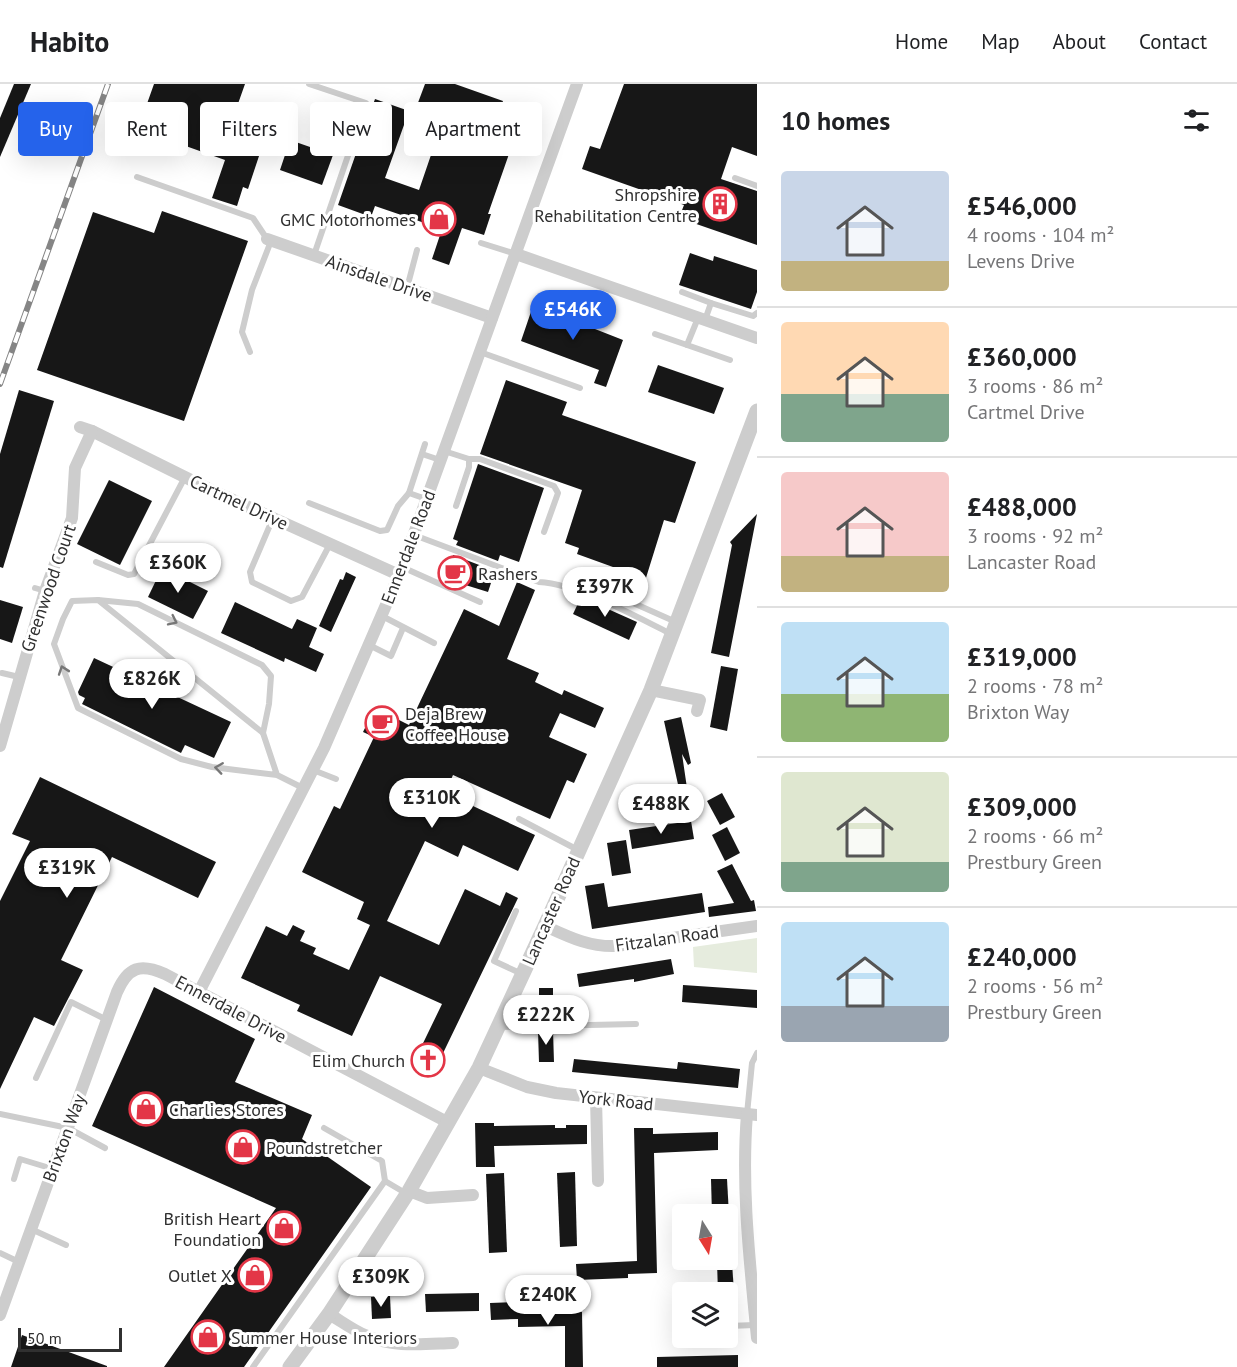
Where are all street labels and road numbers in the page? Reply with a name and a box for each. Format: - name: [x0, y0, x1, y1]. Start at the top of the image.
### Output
- street label: Ainsdale Drive: [323, 249, 435, 307]
- street label: Cartmel Drive: [186, 469, 292, 535]
- street label: Ennerdale Road: [376, 487, 440, 607]
- street label: Greenwood Court: [15, 521, 81, 655]
- street label: Lancaster Road: [517, 853, 585, 969]
- street label: Fitzalan Road: [614, 919, 720, 957]
- street label: Ennerdale Drive: [171, 970, 291, 1048]
- street label: York Road: [577, 1085, 655, 1115]
- street label: Brixton Way: [37, 1090, 91, 1185]

